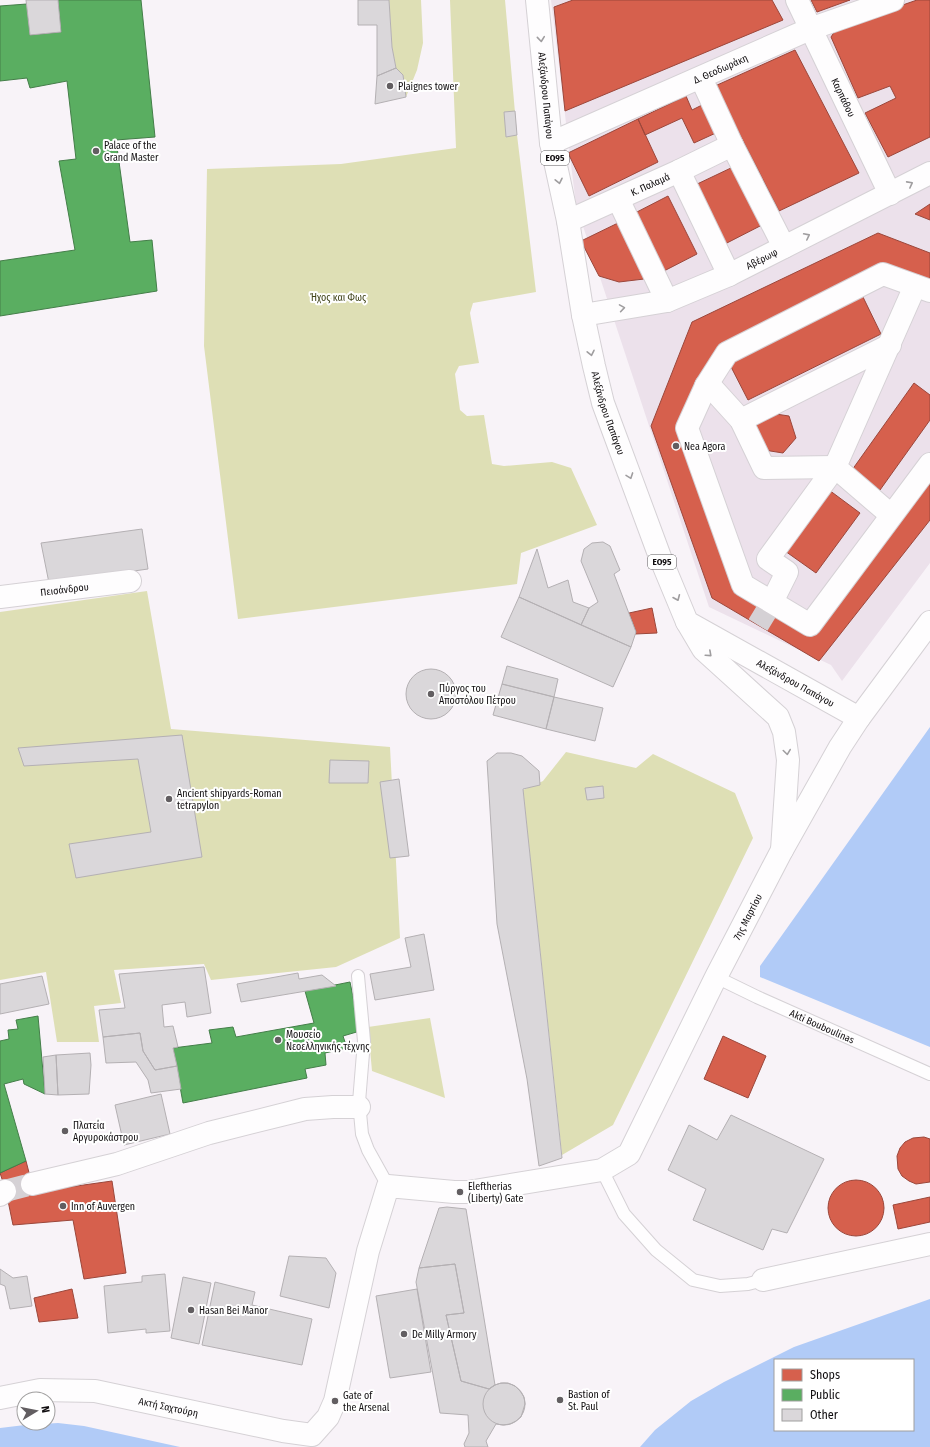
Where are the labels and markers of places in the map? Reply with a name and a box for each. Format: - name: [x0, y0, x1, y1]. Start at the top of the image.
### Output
- marker: Plaignes tower: [385, 81, 395, 91]
- place label: Plaignes tower: [398, 81, 459, 93]
- place label: Palace of the Grand Master: [104, 140, 159, 164]
- marker: Palace of the Grand Master: [91, 146, 101, 156]
- marker: Nea Agora: [671, 441, 681, 451]
- place label: Nea Agora: [684, 441, 725, 453]
- place label: Πύργος του Αποστόλου Πέτρου: [439, 682, 516, 707]
- marker: Πύργος του Αποστόλου Πέτρου: [426, 689, 436, 699]
- place label: Ancient shipyards-Roman tetrapylon: [177, 788, 282, 812]
- marker: Ancient shipyards-Roman tetrapylon: [164, 794, 174, 804]
- place label: Μουσείο Νεοελληνικής τέχνης: [286, 1028, 370, 1053]
- marker: Μουσείο Νεοελληνικής τέχνης: [273, 1035, 283, 1045]
- place label: Πλατεία Αργυροκάστρου: [73, 1119, 138, 1144]
- marker: Πλατεία Αργυροκάστρου: [60, 1126, 70, 1136]
- place label: Eleftherias (Liberty) Gate: [468, 1181, 523, 1205]
- marker: Eleftherias (Liberty) Gate: [455, 1187, 465, 1197]
- marker: Inn of Auvergen: [58, 1201, 68, 1211]
- place label: Inn of Auvergen: [71, 1201, 135, 1213]
- marker: Hasan Bei Manor: [186, 1305, 196, 1315]
- place label: Hasan Bei Manor: [199, 1305, 268, 1317]
- marker: De Milly Armory: [399, 1329, 409, 1339]
- place label: De Milly Armory: [412, 1329, 477, 1341]
- place label: Bastion of St. Paul: [568, 1389, 610, 1413]
- place label: Gate of the Arsenal: [343, 1390, 390, 1414]
- marker: Bastion of St. Paul: [555, 1395, 565, 1405]
- marker: Gate of the Arsenal: [330, 1396, 340, 1406]

